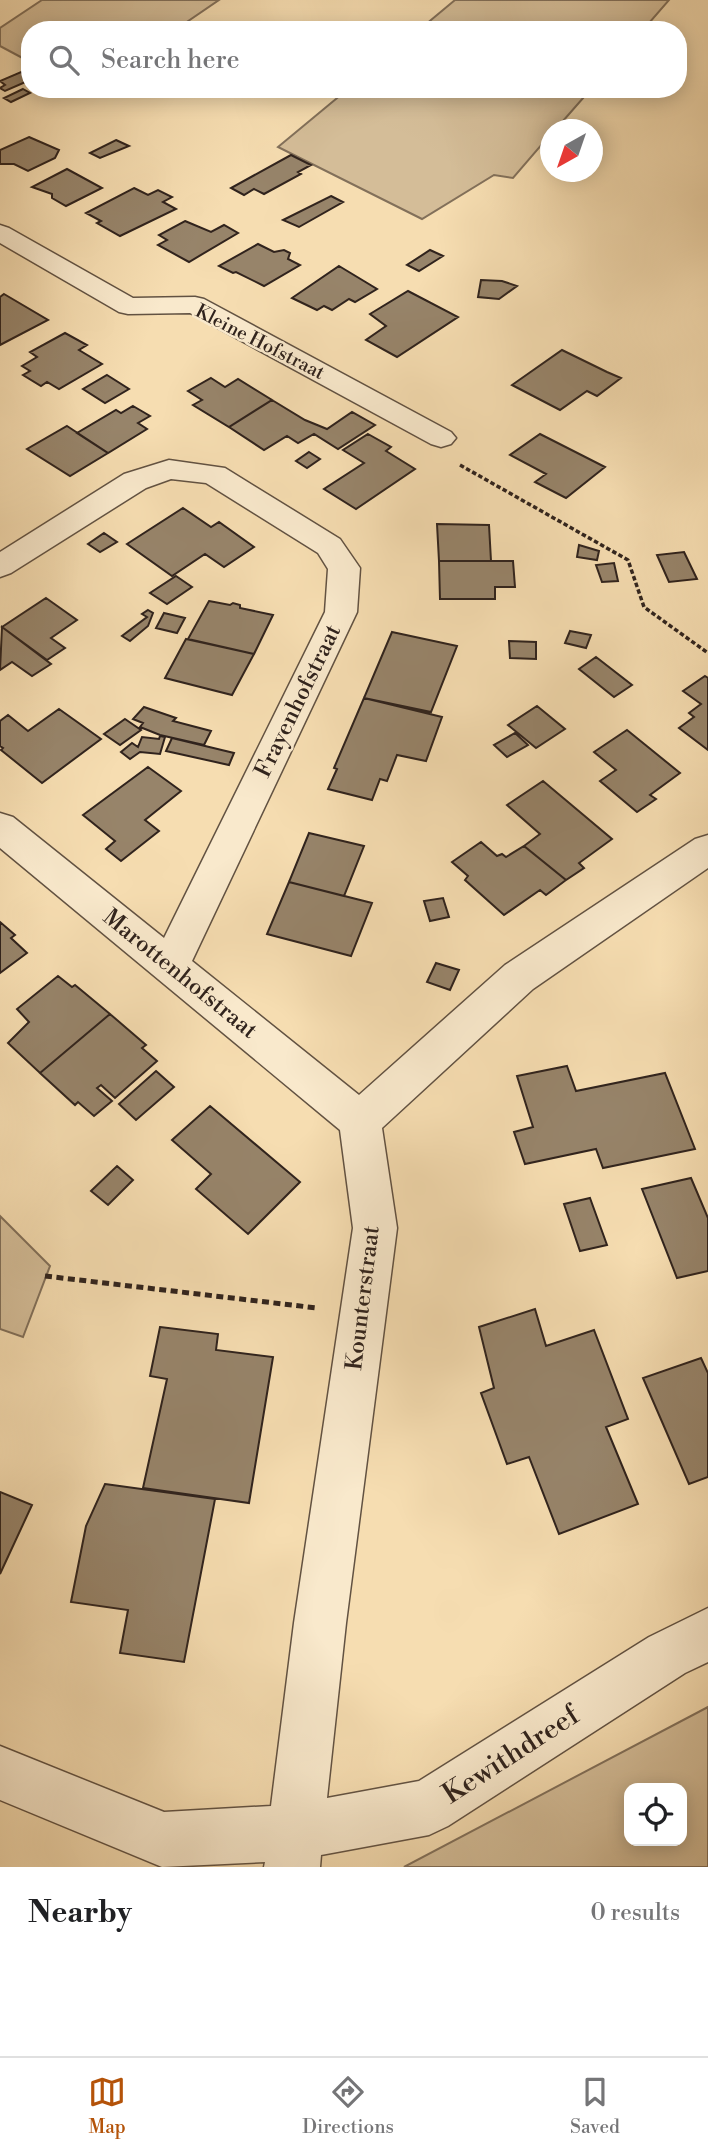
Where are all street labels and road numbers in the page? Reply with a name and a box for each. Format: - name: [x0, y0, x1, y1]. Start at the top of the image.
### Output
- street label: Kleine Hofstraat: [191, 299, 329, 385]
- street label: Frayenhofstraat: [249, 620, 347, 782]
- street label: Marottenhofstraat: [97, 903, 263, 1045]
- street label: Kounterstraat: [340, 1224, 386, 1372]
- street label: Kewithdreef: [436, 1697, 587, 1812]

